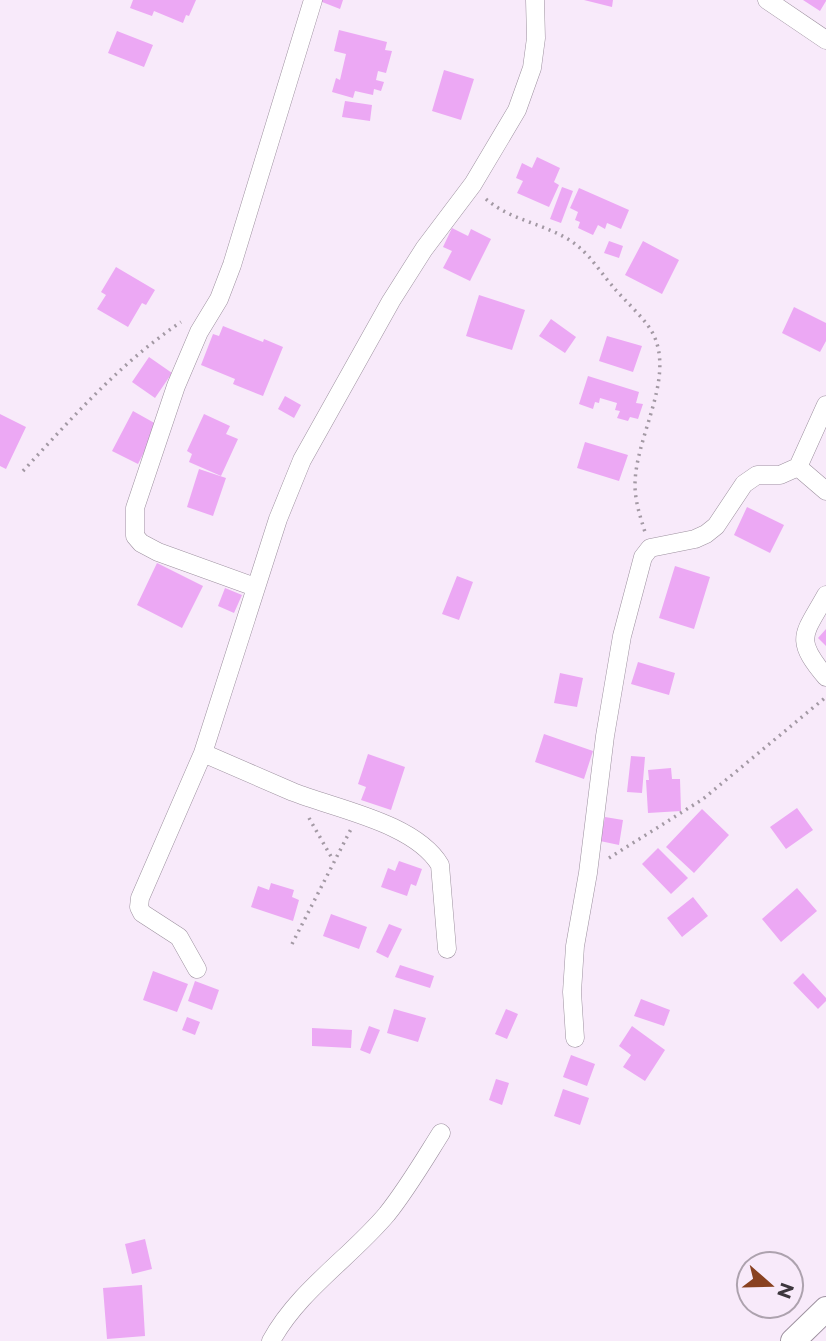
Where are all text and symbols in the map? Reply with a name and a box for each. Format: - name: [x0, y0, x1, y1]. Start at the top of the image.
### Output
- north arrow: [735, 1250, 805, 1320]
- text: N: [772, 1279, 799, 1302]

